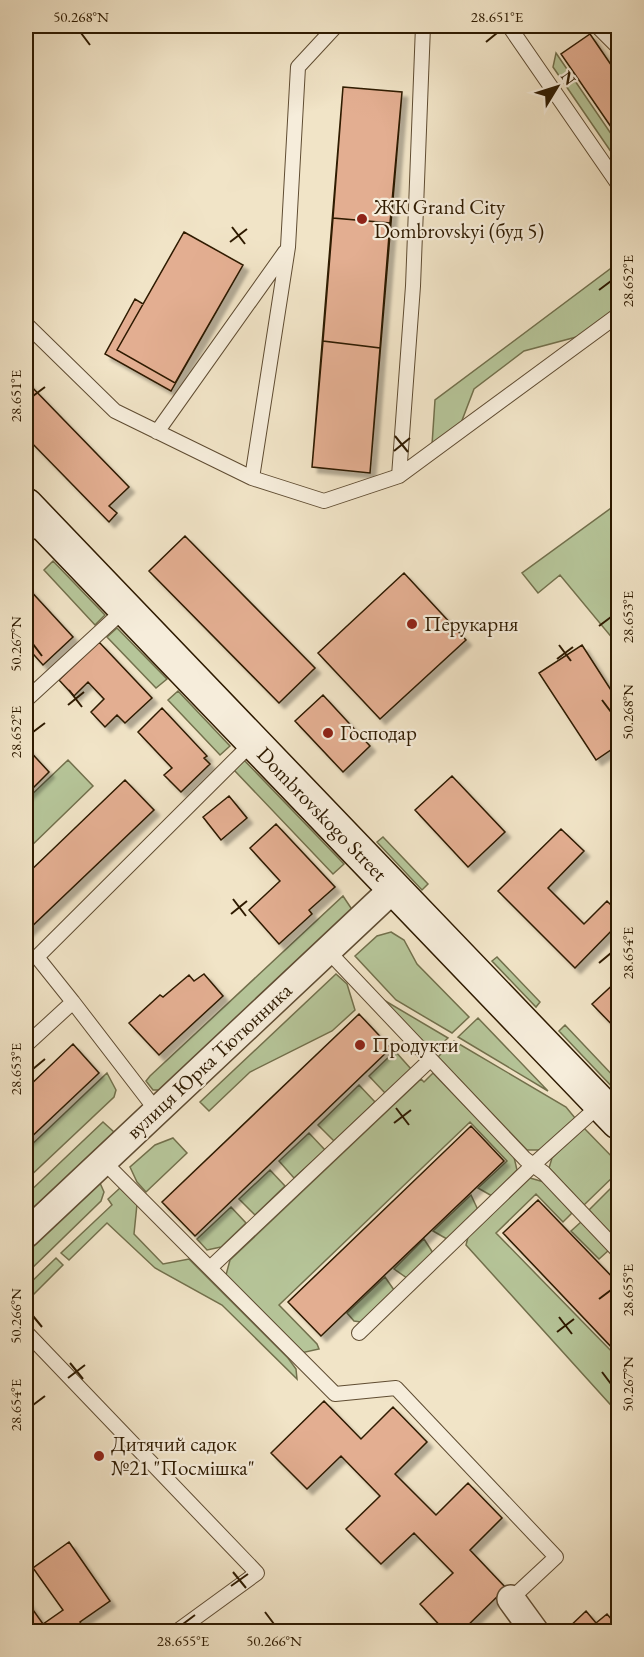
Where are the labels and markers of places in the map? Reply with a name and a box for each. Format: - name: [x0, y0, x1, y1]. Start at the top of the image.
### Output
- place label: ЖК Grand City Dombrovskyi (буд 5): [373, 193, 544, 244]
- marker: ЖК Grand City Dombrovskyi (буд 5): [355, 212, 369, 226]
- place label: Перукарня: [424, 610, 518, 637]
- marker: Перукарня: [405, 617, 419, 631]
- place label: Господар: [340, 719, 417, 746]
- marker: Господар: [321, 726, 335, 740]
- place label: Продукти: [372, 1031, 459, 1058]
- marker: Продукти: [353, 1038, 367, 1052]
- place label: Дитячий садок №21 "Посмішка": [111, 1430, 255, 1481]
- marker: Дитячий садок №21 "Посмішка": [92, 1449, 106, 1463]

